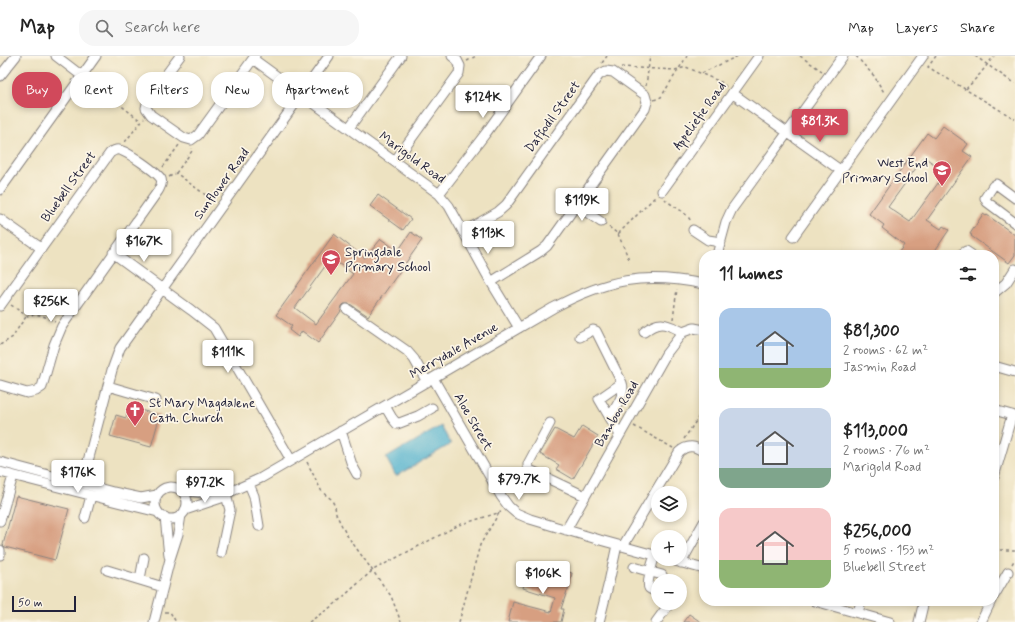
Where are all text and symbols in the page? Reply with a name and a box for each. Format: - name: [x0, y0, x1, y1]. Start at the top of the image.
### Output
- search box: [79, 10, 359, 46]
- text: Map: [20, 15, 55, 40]
- icon: search: [93, 17, 115, 39]
- text: Search here: [125, 18, 200, 38]
- text: Map: [848, 19, 874, 37]
- text: Layers: [896, 19, 938, 37]
- text: Share: [960, 19, 995, 37]
- chip: Buy: [12, 72, 62, 108]
- chip: Rent: [70, 72, 128, 108]
- chip: Filters: [136, 72, 203, 108]
- chip: New: [211, 72, 264, 108]
- chip: Apartment: [272, 72, 363, 108]
- street label: Daffodil Street: [521, 78, 586, 157]
- street label: Appeliefie Road: [670, 79, 731, 154]
- pin: $124K: [455, 85, 511, 119]
- text: $124K: [464, 89, 502, 106]
- pin: $81.3K: [787, 109, 853, 143]
- text: $81.3K: [801, 113, 839, 130]
- street label: Marigold Road: [375, 128, 449, 189]
- street label: Sunflower Road: [190, 145, 254, 223]
- street label: Bluebell Street: [38, 148, 100, 226]
- place label: West End Primary School: [842, 155, 928, 187]
- school or university icon: West End Primary School: [931, 159, 953, 187]
- pin: $119K: [554, 188, 610, 222]
- text: $119K: [564, 192, 600, 209]
- pin: $113K: [460, 221, 516, 255]
- text: $113K: [471, 225, 505, 242]
- pin: $167K: [116, 229, 172, 263]
- text: $167K: [125, 233, 163, 250]
- place label: Springdale Primary School: [345, 244, 431, 276]
- school or university icon: Springdale Primary School: [320, 248, 342, 276]
- text: 11 homes: [719, 263, 783, 285]
- icon: filters: [957, 263, 979, 285]
- pin: $256K: [23, 289, 79, 323]
- text: $256K: [33, 293, 69, 310]
- street label: Merrydale Avenue: [407, 319, 501, 383]
- text: $81,300: [843, 320, 900, 342]
- icon: home: [751, 324, 799, 372]
- pin: $111K: [200, 340, 256, 374]
- text: 2 rooms · 62 m²: [843, 342, 928, 359]
- text: $111K: [211, 344, 245, 361]
- text: Jasmin Road: [843, 359, 916, 376]
- street label: Bamboo Road: [591, 378, 643, 450]
- street label: Aloe Street: [450, 390, 497, 454]
- place label: St Mary Magdalene Cath. Church: [149, 395, 255, 427]
- church icon: St Mary Magdalene Cath. Church: [124, 399, 146, 427]
- text: $113,000: [843, 420, 908, 442]
- icon: home: [751, 424, 799, 472]
- text: 2 rooms · 76 m²: [843, 442, 930, 459]
- text: Marigold Road: [843, 459, 921, 476]
- pin: $176K: [50, 460, 106, 494]
- text: $176K: [60, 464, 96, 481]
- pin: $79.7K: [486, 467, 552, 501]
- pin: $97.2K: [172, 470, 238, 504]
- text: $79.7K: [497, 471, 541, 488]
- text: $97.2K: [186, 474, 224, 491]
- map controls: [651, 486, 687, 610]
- button: layers: [651, 486, 687, 522]
- text: $256,000: [843, 520, 912, 542]
- icon: home: [751, 524, 799, 572]
- button: +: [651, 530, 687, 566]
- text: 5 rooms · 153 m²: [843, 542, 934, 559]
- text: Bluebell Street: [843, 559, 926, 576]
- pin: $106K: [515, 561, 571, 595]
- text: $106K: [525, 565, 561, 582]
- button: −: [651, 574, 687, 610]
- scale bar: [12, 594, 76, 613]
- text: 50 m: [18, 596, 43, 610]

